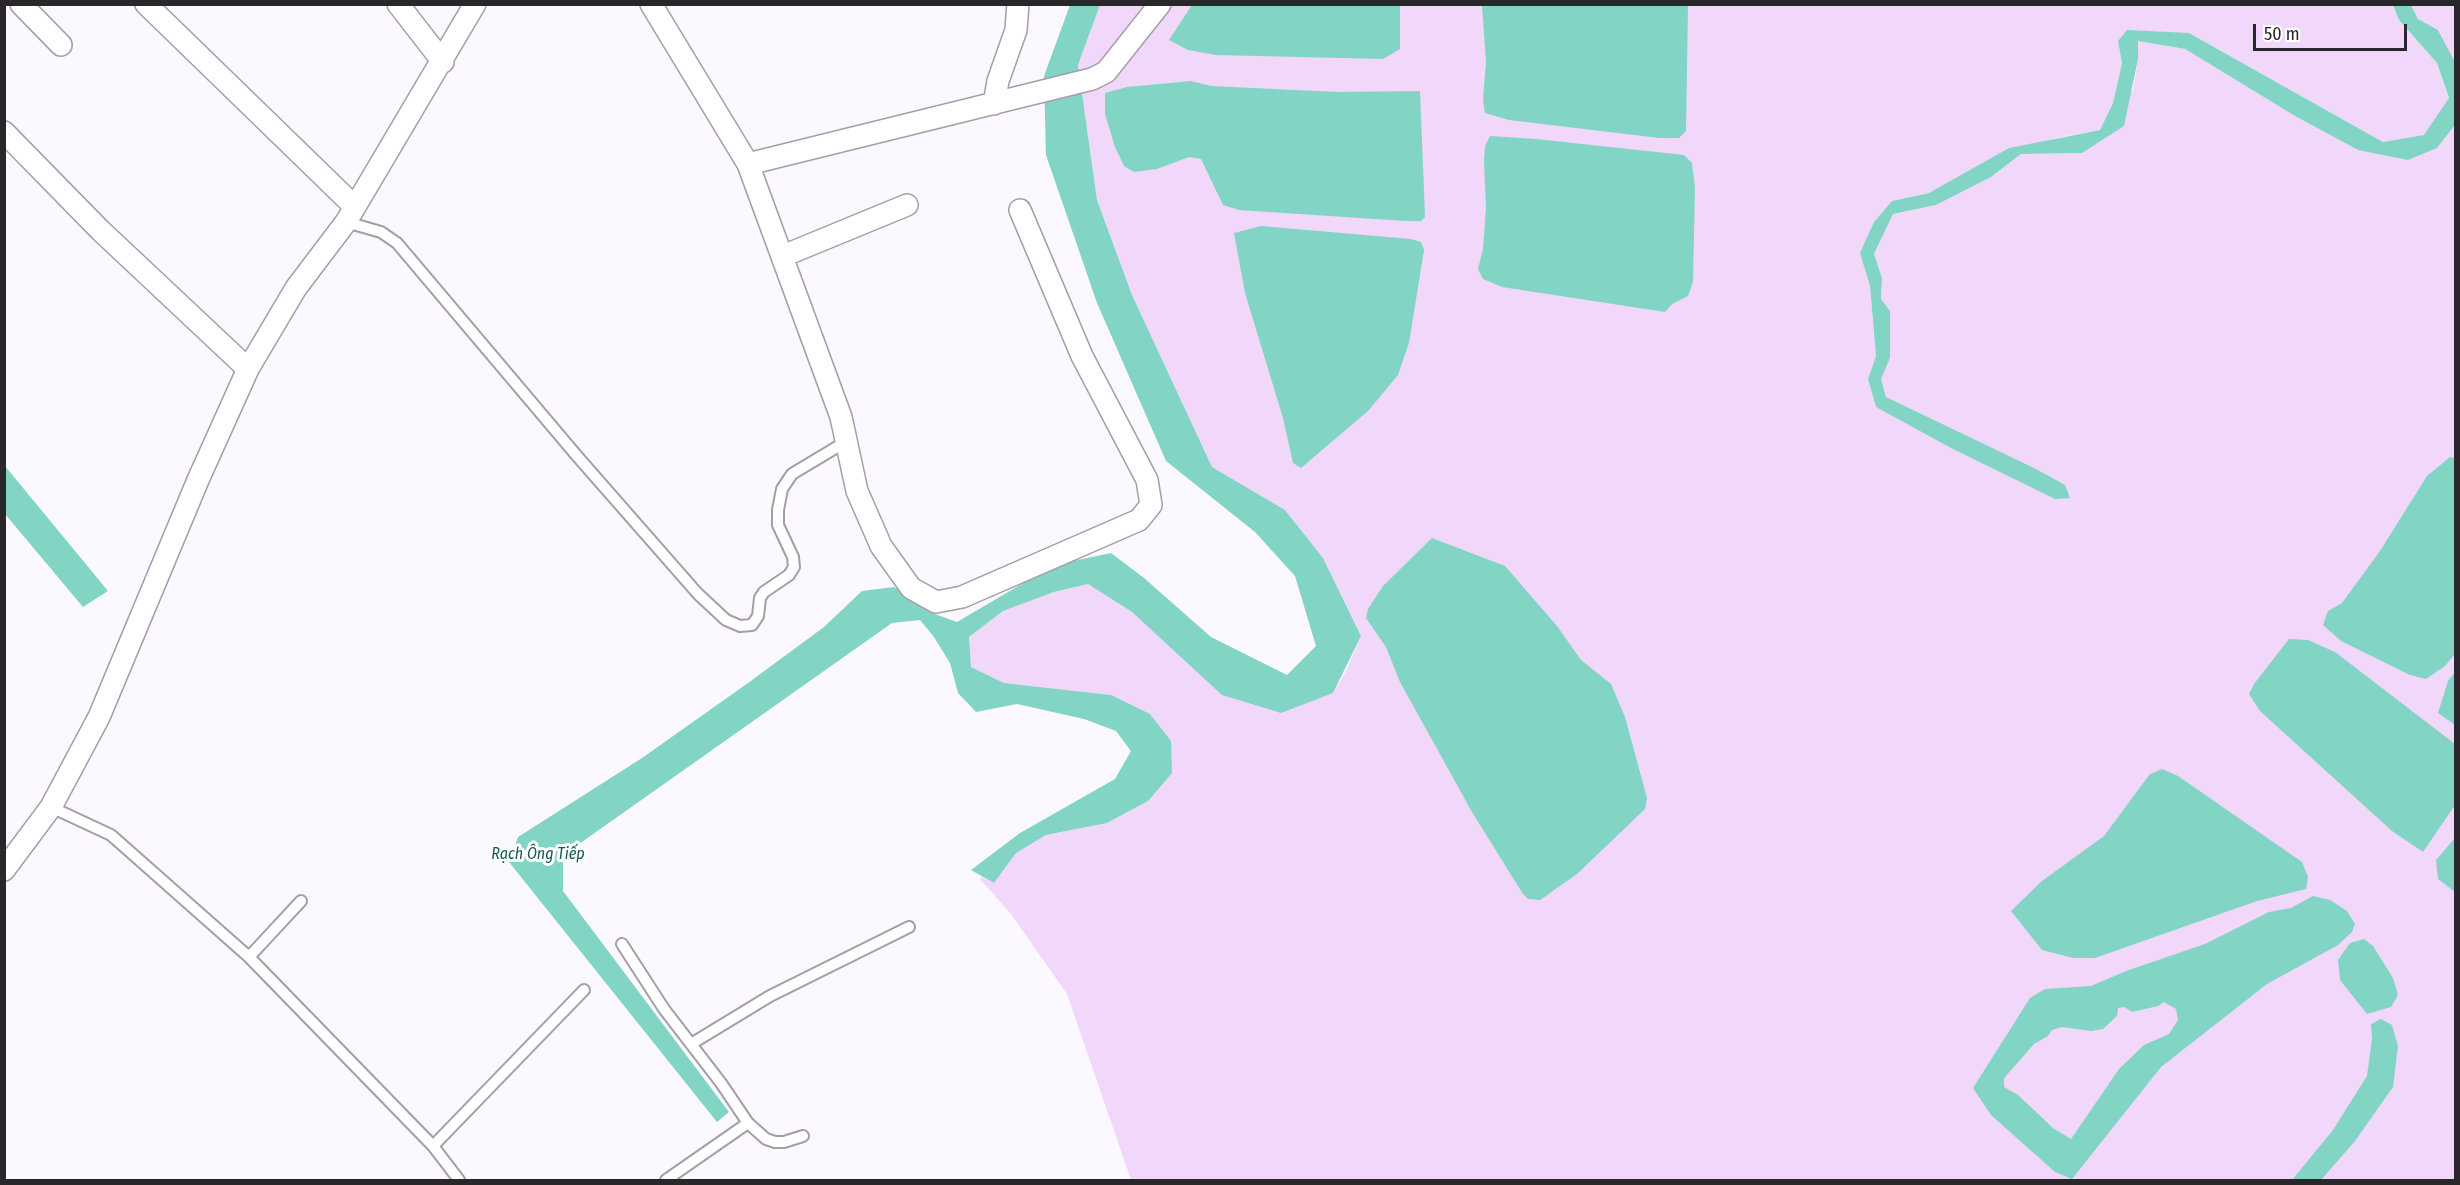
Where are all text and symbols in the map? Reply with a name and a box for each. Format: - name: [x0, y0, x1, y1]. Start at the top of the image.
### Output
- scale bar: [2256, 12, 2410, 50]
- text: 50 m: [2264, 23, 2300, 45]
- water label: Rạch Ông Tiếp: [491, 845, 585, 865]

